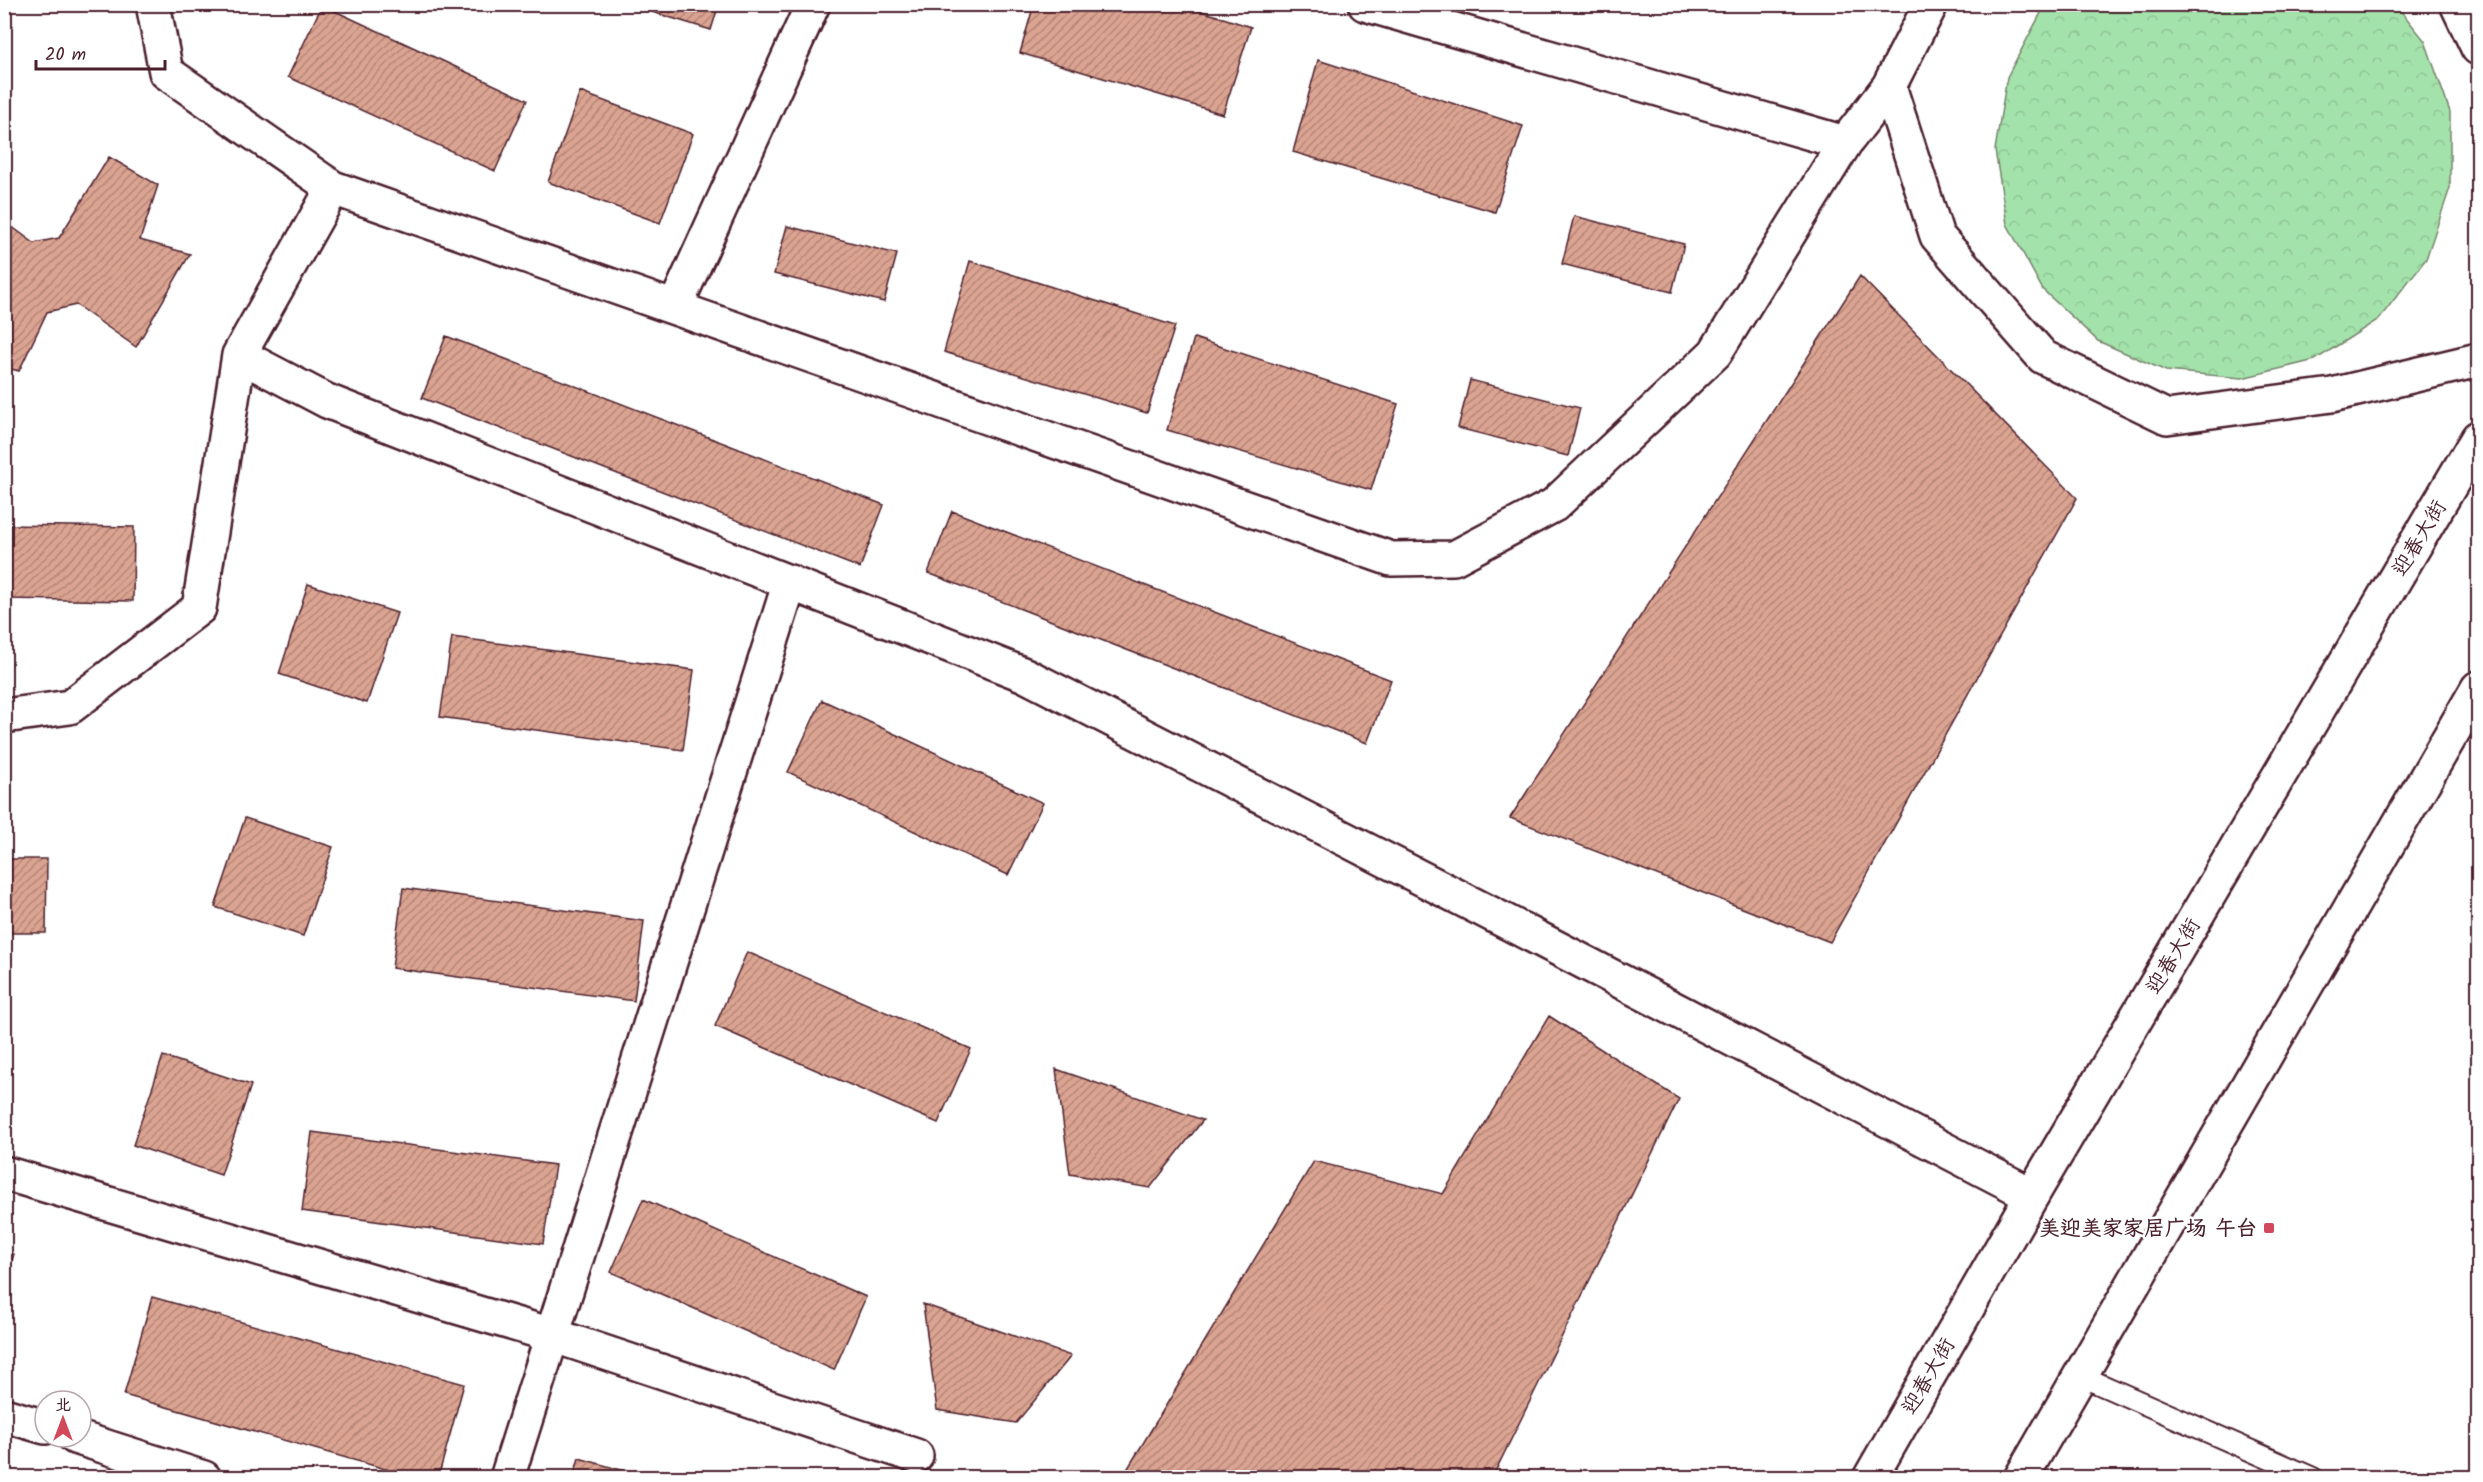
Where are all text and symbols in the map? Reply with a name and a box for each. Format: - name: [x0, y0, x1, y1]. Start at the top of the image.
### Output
- scale bar: [36, 33, 165, 71]
- text: 20 m: [45, 41, 86, 70]
- street label: 迎春大街: [2385, 494, 2456, 583]
- street label: 迎春大街: [2139, 912, 2210, 1001]
- place label: 美迎美家家居广场 午台: [2039, 1213, 2257, 1246]
- marker: 美迎美家家居广场 午台: [2262, 1221, 2276, 1235]
- street label: 迎春大街: [1894, 1332, 1965, 1421]
- north arrow: [33, 1389, 93, 1449]
- text: 北: [55, 1393, 71, 1418]

